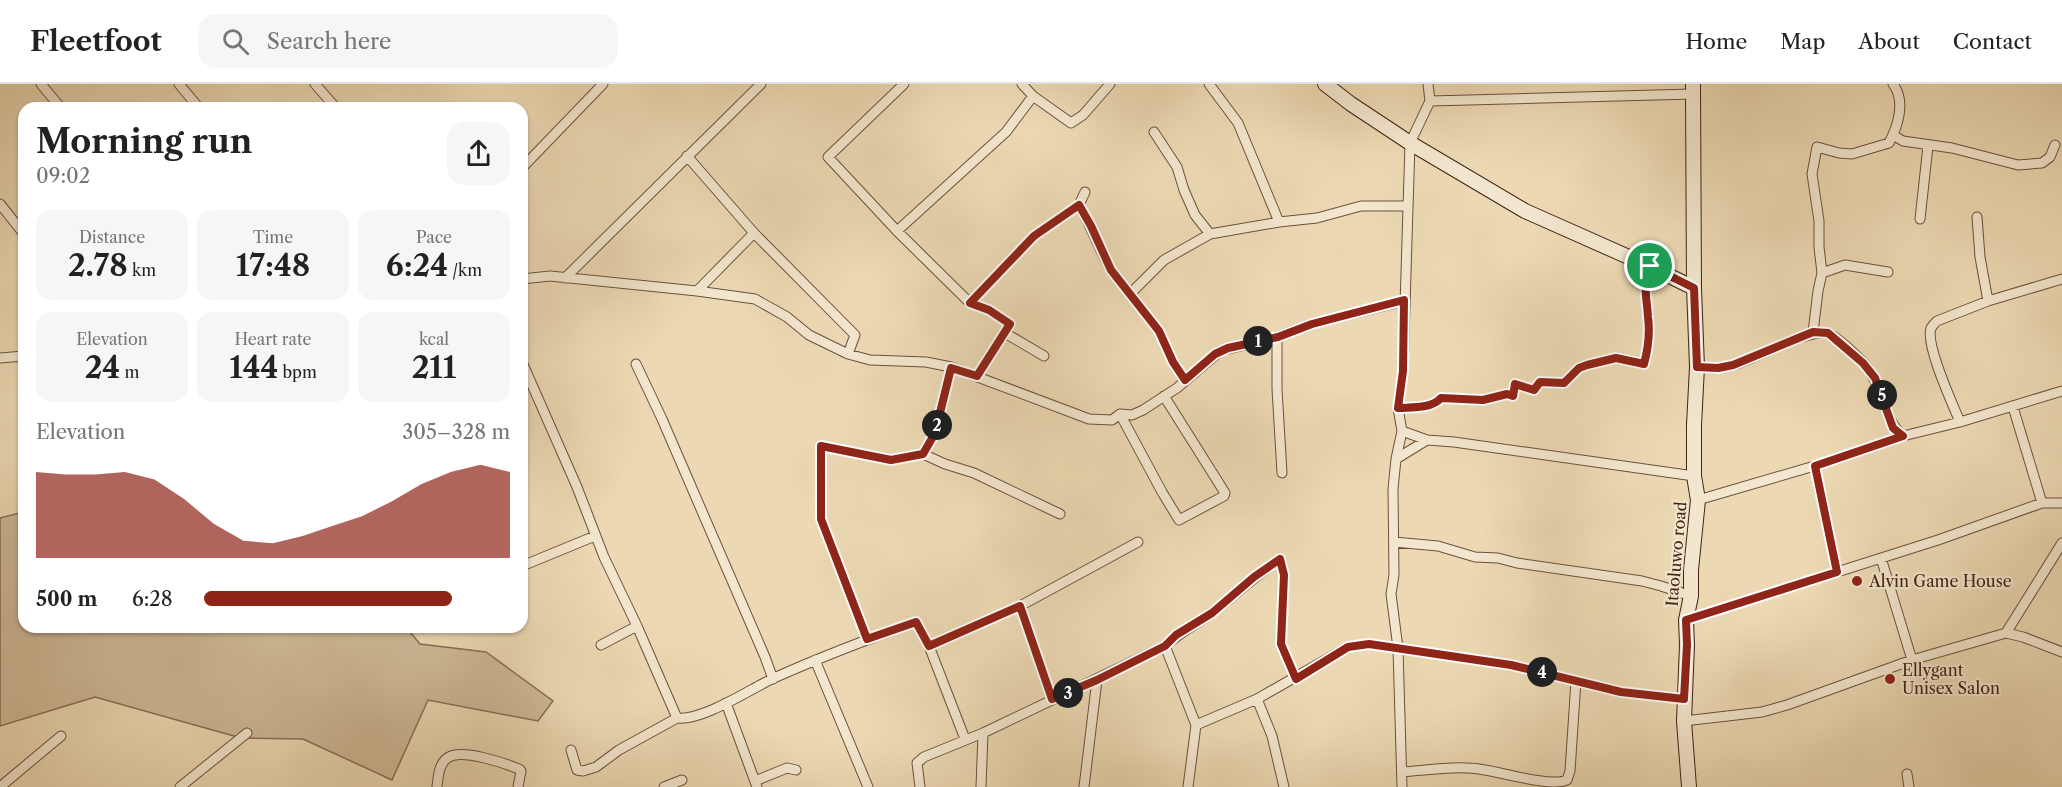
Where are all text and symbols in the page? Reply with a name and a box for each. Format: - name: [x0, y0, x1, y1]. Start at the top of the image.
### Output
- search box: [198, 14, 618, 68]
- text: Fleetfoot: [30, 24, 162, 58]
- icon: search: [219, 25, 252, 58]
- text: Search here: [267, 28, 391, 55]
- text: Home: [1686, 29, 1747, 54]
- text: Map: [1780, 29, 1825, 54]
- text: About: [1858, 29, 1920, 54]
- text: Contact: [1953, 29, 2032, 54]
- text: Morning run: [36, 121, 252, 162]
- button: share: [447, 122, 510, 185]
- text: 09:02: [36, 164, 90, 188]
- text: Distance: [79, 227, 145, 247]
- text: Time: [253, 227, 293, 247]
- text: Pace: [416, 227, 452, 247]
- pin: [1624, 240, 1675, 291]
- text: 2.78: [68, 247, 128, 284]
- text: 17:48: [236, 247, 310, 284]
- text: 6:24: [386, 247, 448, 284]
- icon: arrive: [1633, 249, 1666, 282]
- text: km: [128, 260, 156, 280]
- text: /km: [448, 260, 482, 280]
- pin: 1: [1243, 326, 1273, 356]
- text: Elevation: [76, 329, 148, 349]
- text: Heart rate: [234, 329, 312, 349]
- text: kcal: [419, 329, 449, 349]
- text: 1: [1254, 331, 1262, 351]
- text: 24: [85, 349, 120, 386]
- text: 144: [229, 349, 278, 386]
- text: 211: [412, 349, 456, 386]
- text: m: [120, 362, 139, 382]
- text: bpm: [278, 362, 317, 382]
- pin: 5: [1867, 380, 1897, 410]
- text: 5: [1878, 385, 1886, 405]
- pin: 2: [922, 410, 952, 440]
- text: 2: [932, 415, 942, 435]
- text: Elevation: [36, 420, 125, 444]
- text: 305–328 m: [402, 420, 510, 444]
- street label: Itaoluwo road: [1661, 500, 1691, 607]
- place label: Alvin Game House: [1868, 571, 2012, 591]
- marker: Alvin Game House: [1850, 574, 1864, 588]
- text: 500 m: [36, 587, 97, 611]
- text: 6:28: [132, 587, 173, 611]
- pin: 4: [1527, 657, 1557, 687]
- place label: Ellygant Unisex Salon: [1902, 660, 2000, 698]
- text: 4: [1537, 662, 1547, 682]
- marker: Ellygant Unisex Salon: [1883, 672, 1897, 686]
- pin: 3: [1053, 678, 1083, 708]
- text: 3: [1063, 683, 1073, 703]

